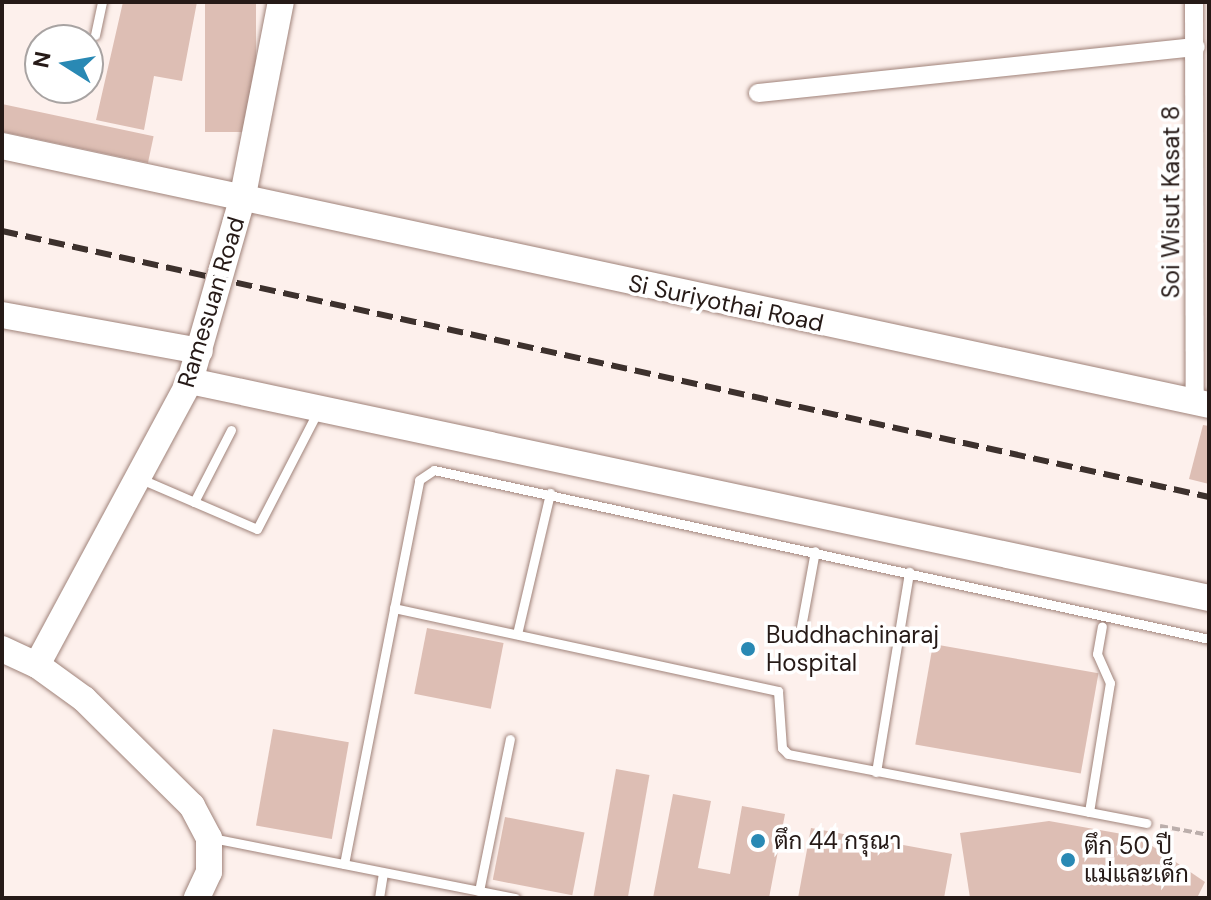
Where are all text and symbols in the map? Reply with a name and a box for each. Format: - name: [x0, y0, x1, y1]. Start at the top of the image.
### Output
- north arrow: [24, 24, 104, 104]
- text: N: [26, 49, 58, 70]
- street label: Soi Wisut Kasat 8: [1157, 106, 1185, 298]
- street label: Ramesuan Road: [171, 213, 251, 391]
- street label: Si Suriyothai Road: [626, 268, 826, 338]
- place label: Buddhachinaraj Hospital: [766, 621, 939, 677]
- marker: Buddhachinaraj Hospital: [737, 638, 759, 660]
- place label: ตึก 44 กรุณา: [774, 827, 901, 855]
- marker: ตึก 44 กรุณา: [749, 832, 767, 850]
- place label: ตึก 50 ปี แม่และเด็ก: [1084, 832, 1189, 888]
- marker: ตึก 50 ปี แม่และเด็ก: [1059, 851, 1077, 869]

